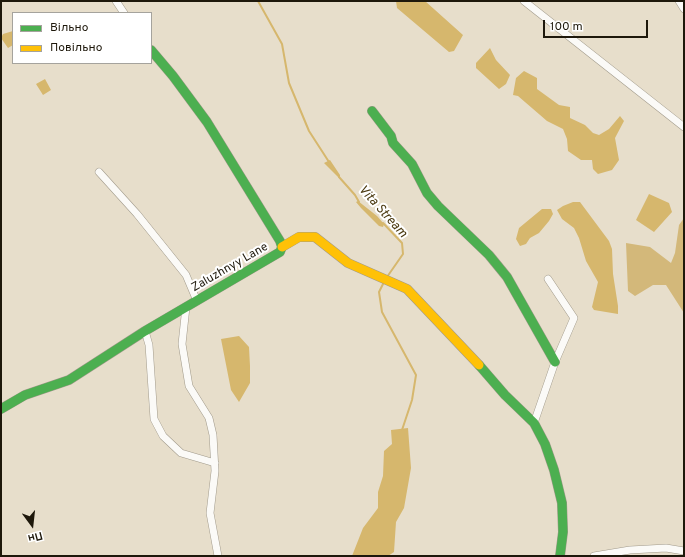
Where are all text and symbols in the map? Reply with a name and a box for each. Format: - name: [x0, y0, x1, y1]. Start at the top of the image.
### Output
- legend: [12, 12, 152, 64]
- scale bar: [545, 12, 650, 38]
- text: 100 m: [550, 19, 583, 35]
- text: Вільно: [50, 20, 88, 36]
- text: Повільно: [50, 40, 102, 56]
- water label: Vita Stream: [354, 182, 410, 242]
- street label: Zaluzhnyy Lane: [189, 240, 271, 296]
- north arrow: [12, 505, 52, 545]
- text: Пн: [26, 528, 44, 545]

